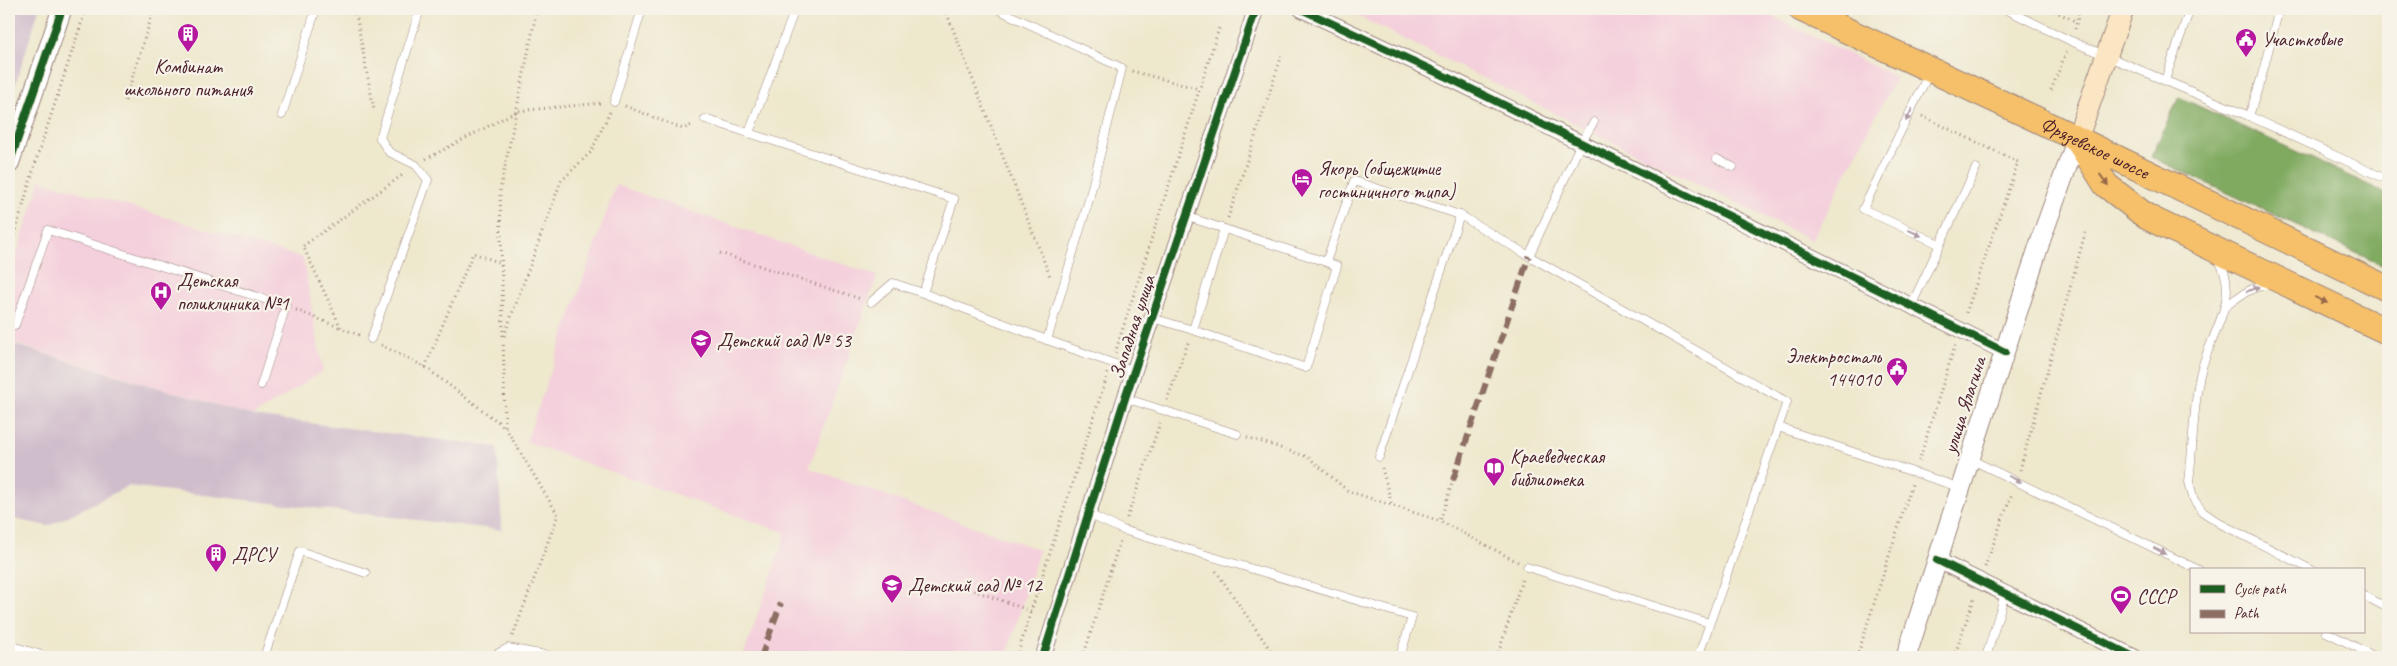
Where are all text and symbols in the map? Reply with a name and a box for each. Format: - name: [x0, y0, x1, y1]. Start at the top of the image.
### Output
- building icon: Комбинат школьного питания: [176, 22, 200, 53]
- public building icon: Участковые: [2234, 27, 2258, 58]
- place label: Участковые: [2262, 27, 2344, 52]
- place label: Комбинат школьного питания: [124, 54, 253, 102]
- one-way arrow: [1905, 108, 1913, 122]
- street label: Фрязевское шоссе: [2036, 111, 2154, 185]
- place label: Якорь (общежитие гостиничного типа): [1318, 156, 1456, 204]
- hotel icon: Якорь (общежитие гостиничного типа): [1290, 167, 1314, 198]
- one-way arrow: [2099, 173, 2109, 187]
- one-way arrow: [1908, 229, 1922, 237]
- place label: Детская поликлиника №1: [177, 268, 290, 316]
- street label: Западная улица: [1104, 271, 1161, 382]
- hospital icon: Детская поликлиника №1: [149, 280, 173, 311]
- one-way arrow: [2246, 285, 2261, 293]
- one-way arrow: [2314, 296, 2328, 304]
- school or university icon: Детский сад № 53: [689, 328, 713, 359]
- place label: Детский сад № 53: [717, 328, 853, 353]
- place label: Электросталь 144010: [1786, 344, 1883, 392]
- street label: улица Ялагина: [1937, 352, 1992, 458]
- public building icon: Электросталь 144010: [1885, 356, 1909, 387]
- place label: Краеведческая библиотека: [1510, 444, 1606, 492]
- library icon: Краеведческая библиотека: [1482, 456, 1506, 487]
- one-way arrow: [2008, 475, 2022, 483]
- building icon: ДРСУ: [204, 542, 228, 573]
- place label: ДРСУ: [232, 542, 279, 567]
- one-way arrow: [2153, 546, 2168, 555]
- legend: [2190, 568, 2364, 634]
- school or university icon: Детский сад № 12: [880, 573, 904, 604]
- place label: Детский сад № 12: [908, 573, 1044, 598]
- text: Cycle path: [2234, 580, 2286, 599]
- sports icon: СССР: [2109, 584, 2133, 615]
- place label: СССР: [2137, 584, 2178, 609]
- text: Path: [2234, 604, 2260, 623]

